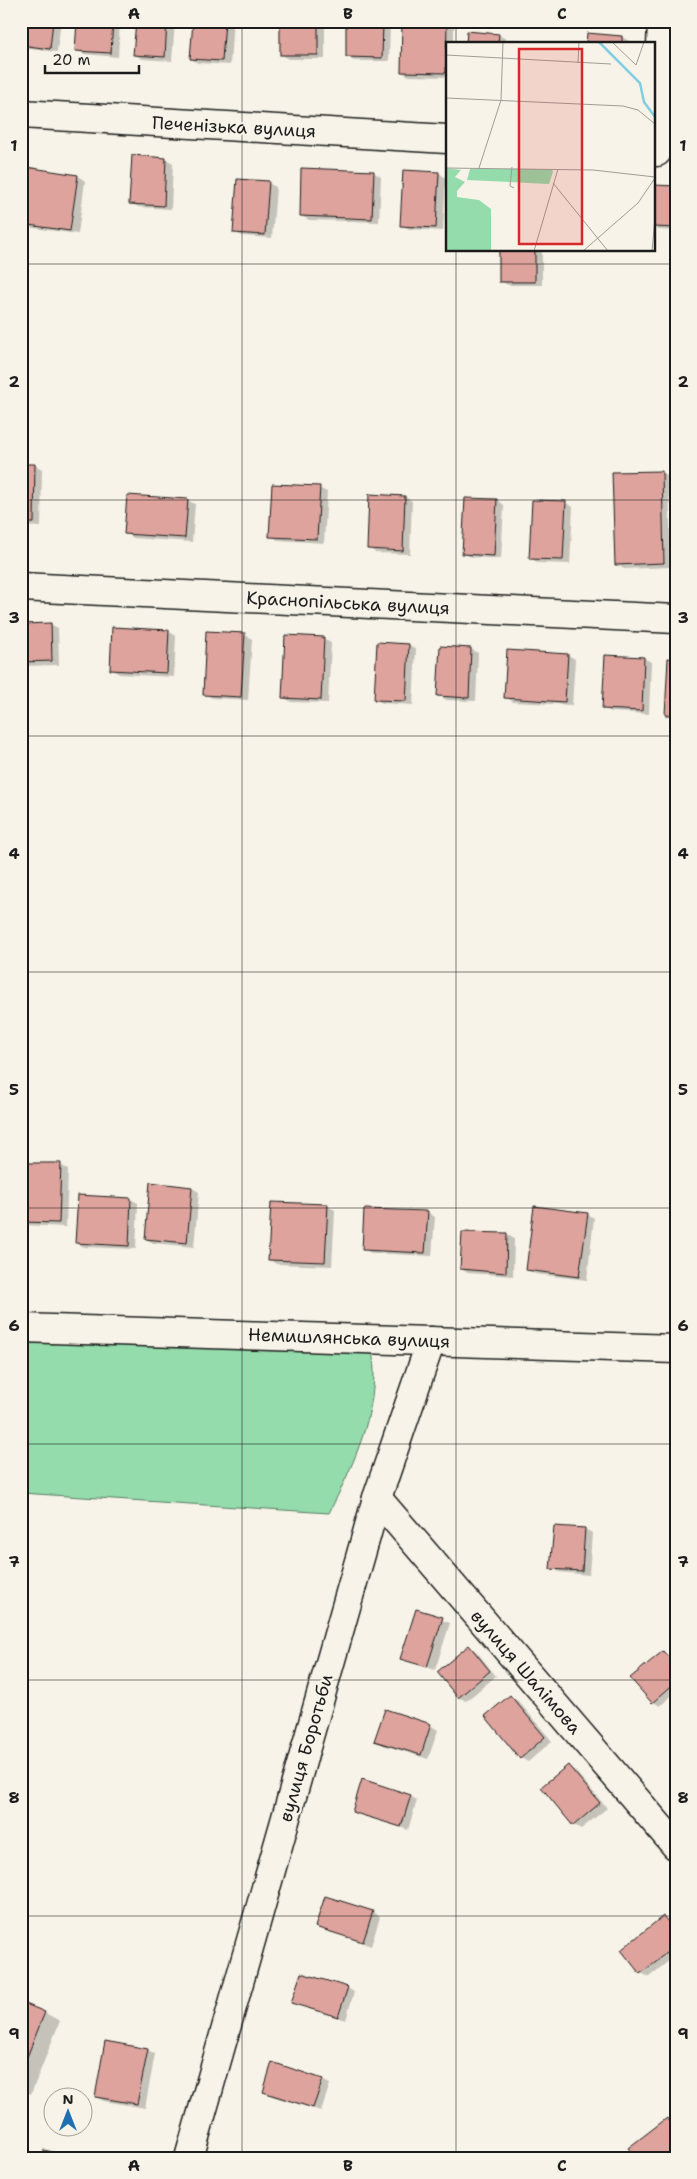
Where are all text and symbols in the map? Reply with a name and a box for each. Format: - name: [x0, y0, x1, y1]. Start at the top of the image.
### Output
- text: A: [128, 3, 140, 24]
- text: B: [343, 3, 353, 24]
- text: C: [557, 3, 567, 24]
- scale bar: [45, 42, 139, 74]
- inset map: [446, 42, 654, 251]
- text: 20 m: [52, 50, 91, 70]
- street label: Печенізька вулиця: [151, 111, 317, 143]
- text: 1: [10, 135, 18, 156]
- text: 1: [679, 135, 687, 156]
- text: 2: [8, 371, 20, 392]
- text: 2: [677, 371, 689, 392]
- street label: Краснопільська вулиця: [246, 586, 450, 620]
- text: 3: [8, 607, 20, 628]
- text: 3: [677, 607, 689, 628]
- text: 4: [8, 843, 20, 864]
- text: 4: [677, 843, 689, 864]
- text: 5: [9, 1079, 19, 1100]
- text: 5: [678, 1079, 688, 1100]
- text: 6: [8, 1315, 20, 1336]
- text: 6: [677, 1315, 689, 1336]
- street label: Немишлянська вулиця: [248, 1322, 450, 1354]
- text: 7: [8, 1551, 20, 1572]
- text: 7: [677, 1551, 689, 1572]
- street label: вулиця Шалімова: [465, 1605, 587, 1739]
- street label: вулиця Боротьби: [273, 1671, 339, 1825]
- text: 8: [8, 1787, 20, 1808]
- text: 8: [677, 1787, 689, 1808]
- text: 9: [8, 2023, 20, 2044]
- text: 9: [677, 2023, 689, 2044]
- north arrow: [42, 2086, 92, 2136]
- text: N: [62, 2090, 74, 2108]
- text: A: [128, 2155, 140, 2176]
- text: B: [343, 2155, 353, 2176]
- text: C: [557, 2155, 567, 2176]

